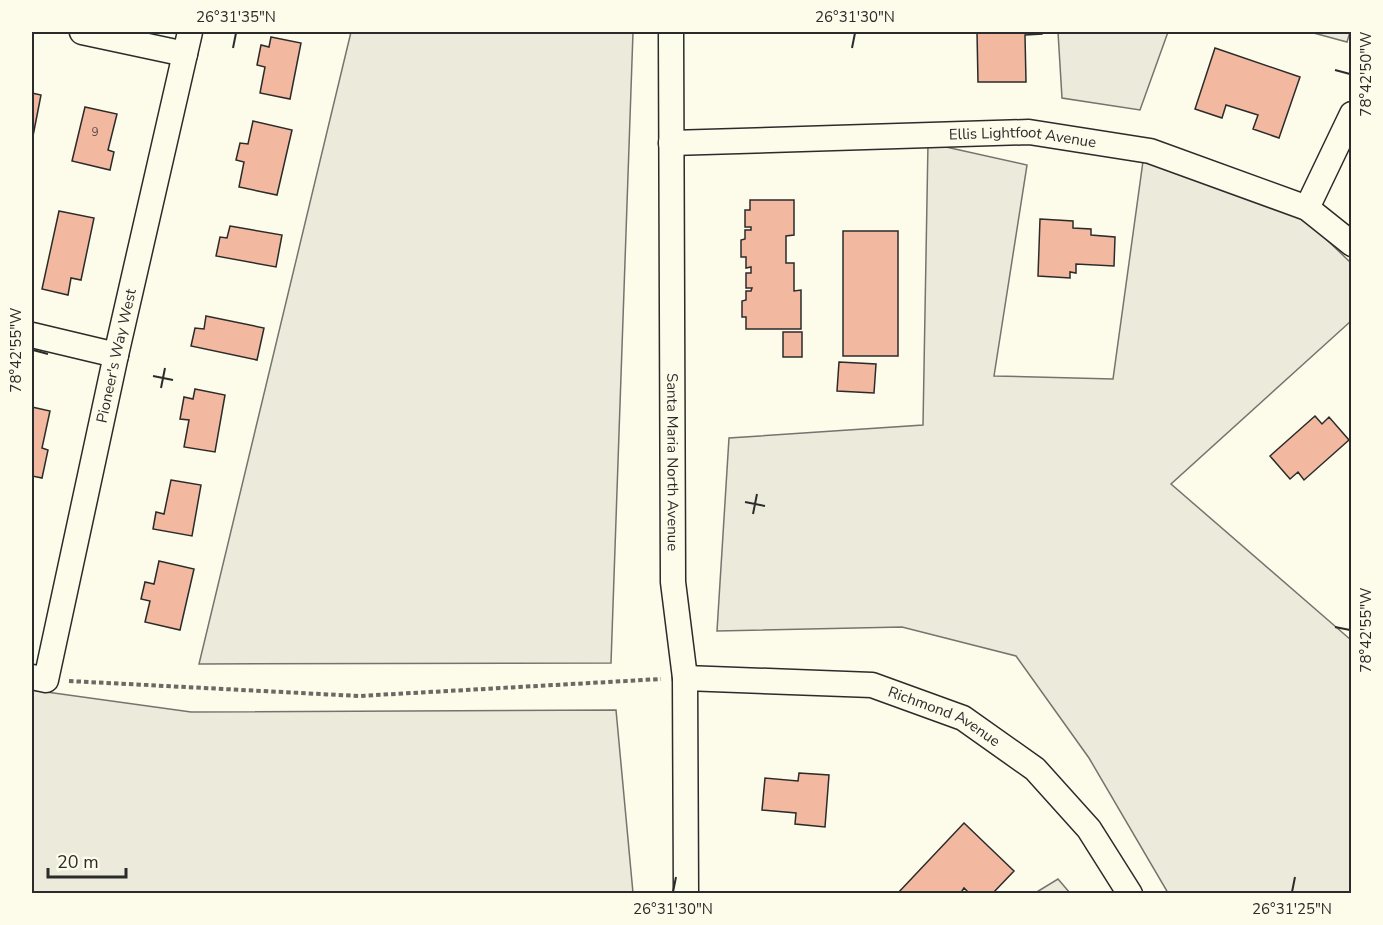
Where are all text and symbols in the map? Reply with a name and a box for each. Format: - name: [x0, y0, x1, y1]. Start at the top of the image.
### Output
- text: 26°31'35"N: [196, 7, 276, 27]
- text: 26°31'30"N: [815, 7, 895, 27]
- text: 78°42'50"W: [1356, 31, 1376, 117]
- street label: Ellis Lightfoot Avenue: [949, 122, 1098, 152]
- house number: 9: [91, 124, 99, 140]
- street label: Pioneer's Way West: [92, 286, 141, 425]
- text: 78°42'55"W: [6, 307, 26, 393]
- street label: Santa Maria North Avenue: [662, 373, 683, 551]
- text: 78°42'55"W: [1356, 587, 1376, 673]
- street label: Richmond Avenue: [885, 682, 1004, 751]
- scale bar: [48, 841, 126, 879]
- text: 20 m: [57, 850, 99, 874]
- text: 26°31'30"N: [633, 899, 713, 919]
- text: 26°31'25"N: [1252, 899, 1332, 919]

